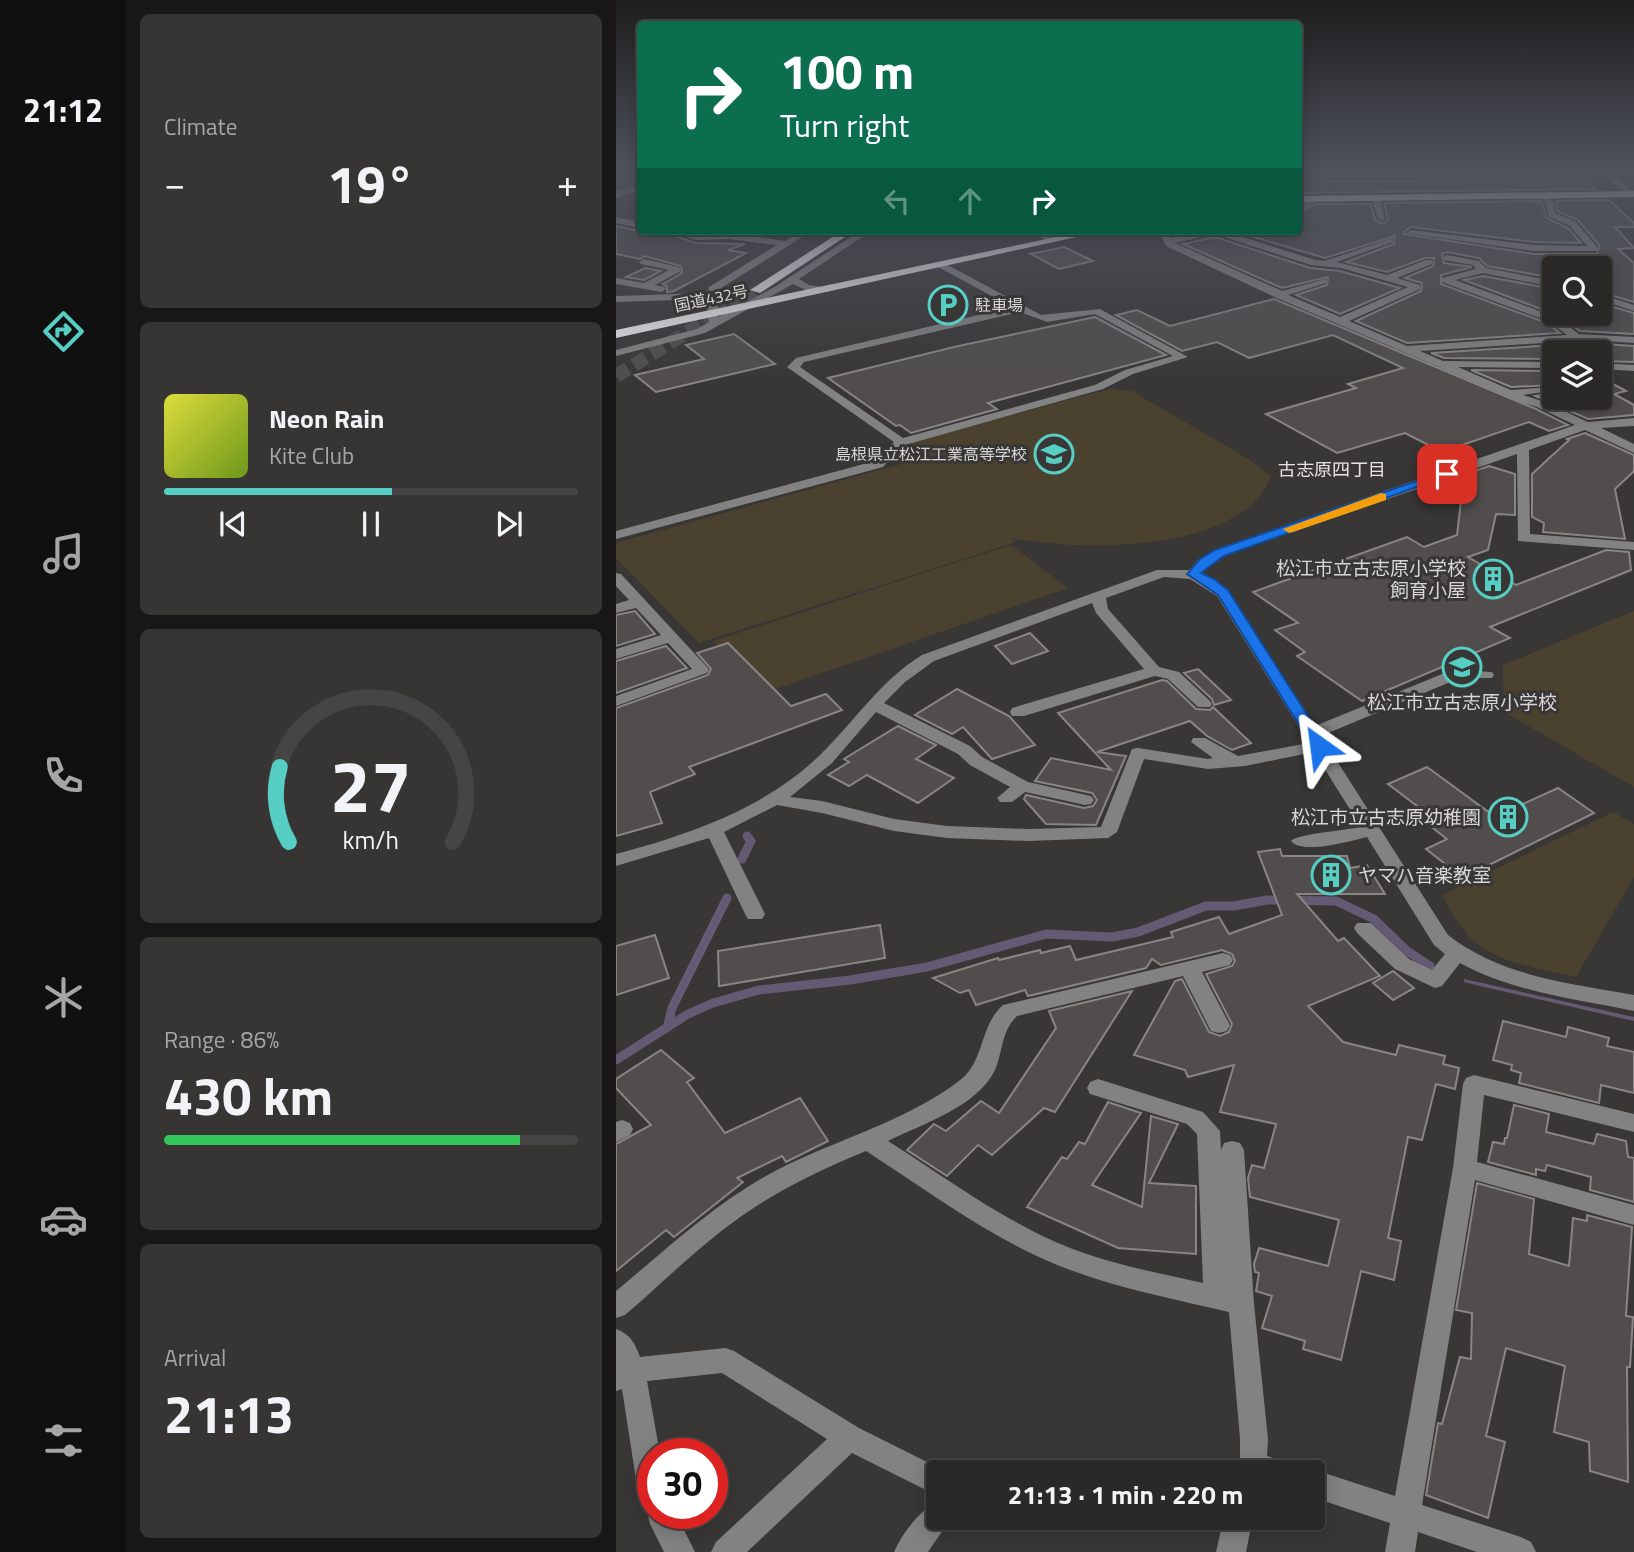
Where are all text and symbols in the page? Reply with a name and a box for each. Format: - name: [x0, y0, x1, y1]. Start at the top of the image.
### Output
- text: 100 m: [780, 33, 914, 108]
- icon: right: [665, 49, 756, 140]
- text: 21:12: [23, 86, 103, 134]
- text: Turn right: [780, 101, 909, 149]
- text: Climate: [164, 109, 237, 144]
- text: 19°: [327, 144, 415, 223]
- text: −: [164, 154, 185, 212]
- text: +: [557, 154, 578, 212]
- icon: left: [878, 182, 916, 220]
- icon: ahead: [951, 182, 989, 220]
- icon: right: [1024, 182, 1062, 220]
- map controls: [1542, 256, 1612, 410]
- button: search: [1542, 256, 1612, 326]
- street label: 国道432号: [672, 278, 750, 318]
- parking icon: 駐車場: [927, 284, 969, 326]
- place label: 駐車場: [975, 293, 1023, 317]
- icon: directions: [39, 307, 88, 356]
- button: layers: [1542, 340, 1612, 410]
- text: Neon Rain: [269, 399, 384, 438]
- school or university icon: 島根県立松江工業高等学校: [1033, 433, 1075, 475]
- text: Kite Club: [269, 438, 354, 473]
- place label: 島根県立松江工業高等学校: [835, 442, 1027, 466]
- pin: [1417, 444, 1477, 504]
- icon: arrive: [1428, 455, 1466, 493]
- district label: 古志原四丁目: [1278, 456, 1386, 483]
- icon: previous: [214, 505, 252, 543]
- icon: pause: [352, 505, 390, 543]
- icon: next: [490, 505, 528, 543]
- icon: music: [39, 529, 88, 578]
- place label: 松江市立古志原小学校 飼育小屋: [1276, 553, 1466, 604]
- building icon: 松江市立古志原小学校 飼育小屋: [1472, 558, 1514, 600]
- school or university icon: 松江市立古志原小学校: [1441, 646, 1483, 688]
- place label: 松江市立古志原小学校: [1367, 687, 1557, 716]
- position arrow: [1282, 709, 1356, 783]
- text: 27: [330, 730, 412, 840]
- icon: phone: [39, 751, 88, 800]
- building icon: 松江市立古志原幼稚園: [1487, 796, 1529, 838]
- place label: 松江市立古志原幼稚園: [1291, 802, 1481, 831]
- text: km/h: [343, 821, 399, 859]
- building icon: ヤマハ音楽教室: [1310, 854, 1352, 896]
- place label: ヤマハ音楽教室: [1358, 860, 1491, 889]
- icon: climate: [39, 973, 88, 1022]
- text: Range · 86%: [164, 1022, 279, 1057]
- text: 430 km: [164, 1056, 333, 1135]
- icon: car: [39, 1195, 88, 1244]
- text: Arrival: [164, 1340, 226, 1375]
- text: 21:13: [164, 1374, 294, 1453]
- icon: filters: [39, 1416, 88, 1465]
- speed limit sign: 30: [637, 1438, 728, 1529]
- text: 21:13 · 1 min · 220 m: [1008, 1475, 1243, 1514]

